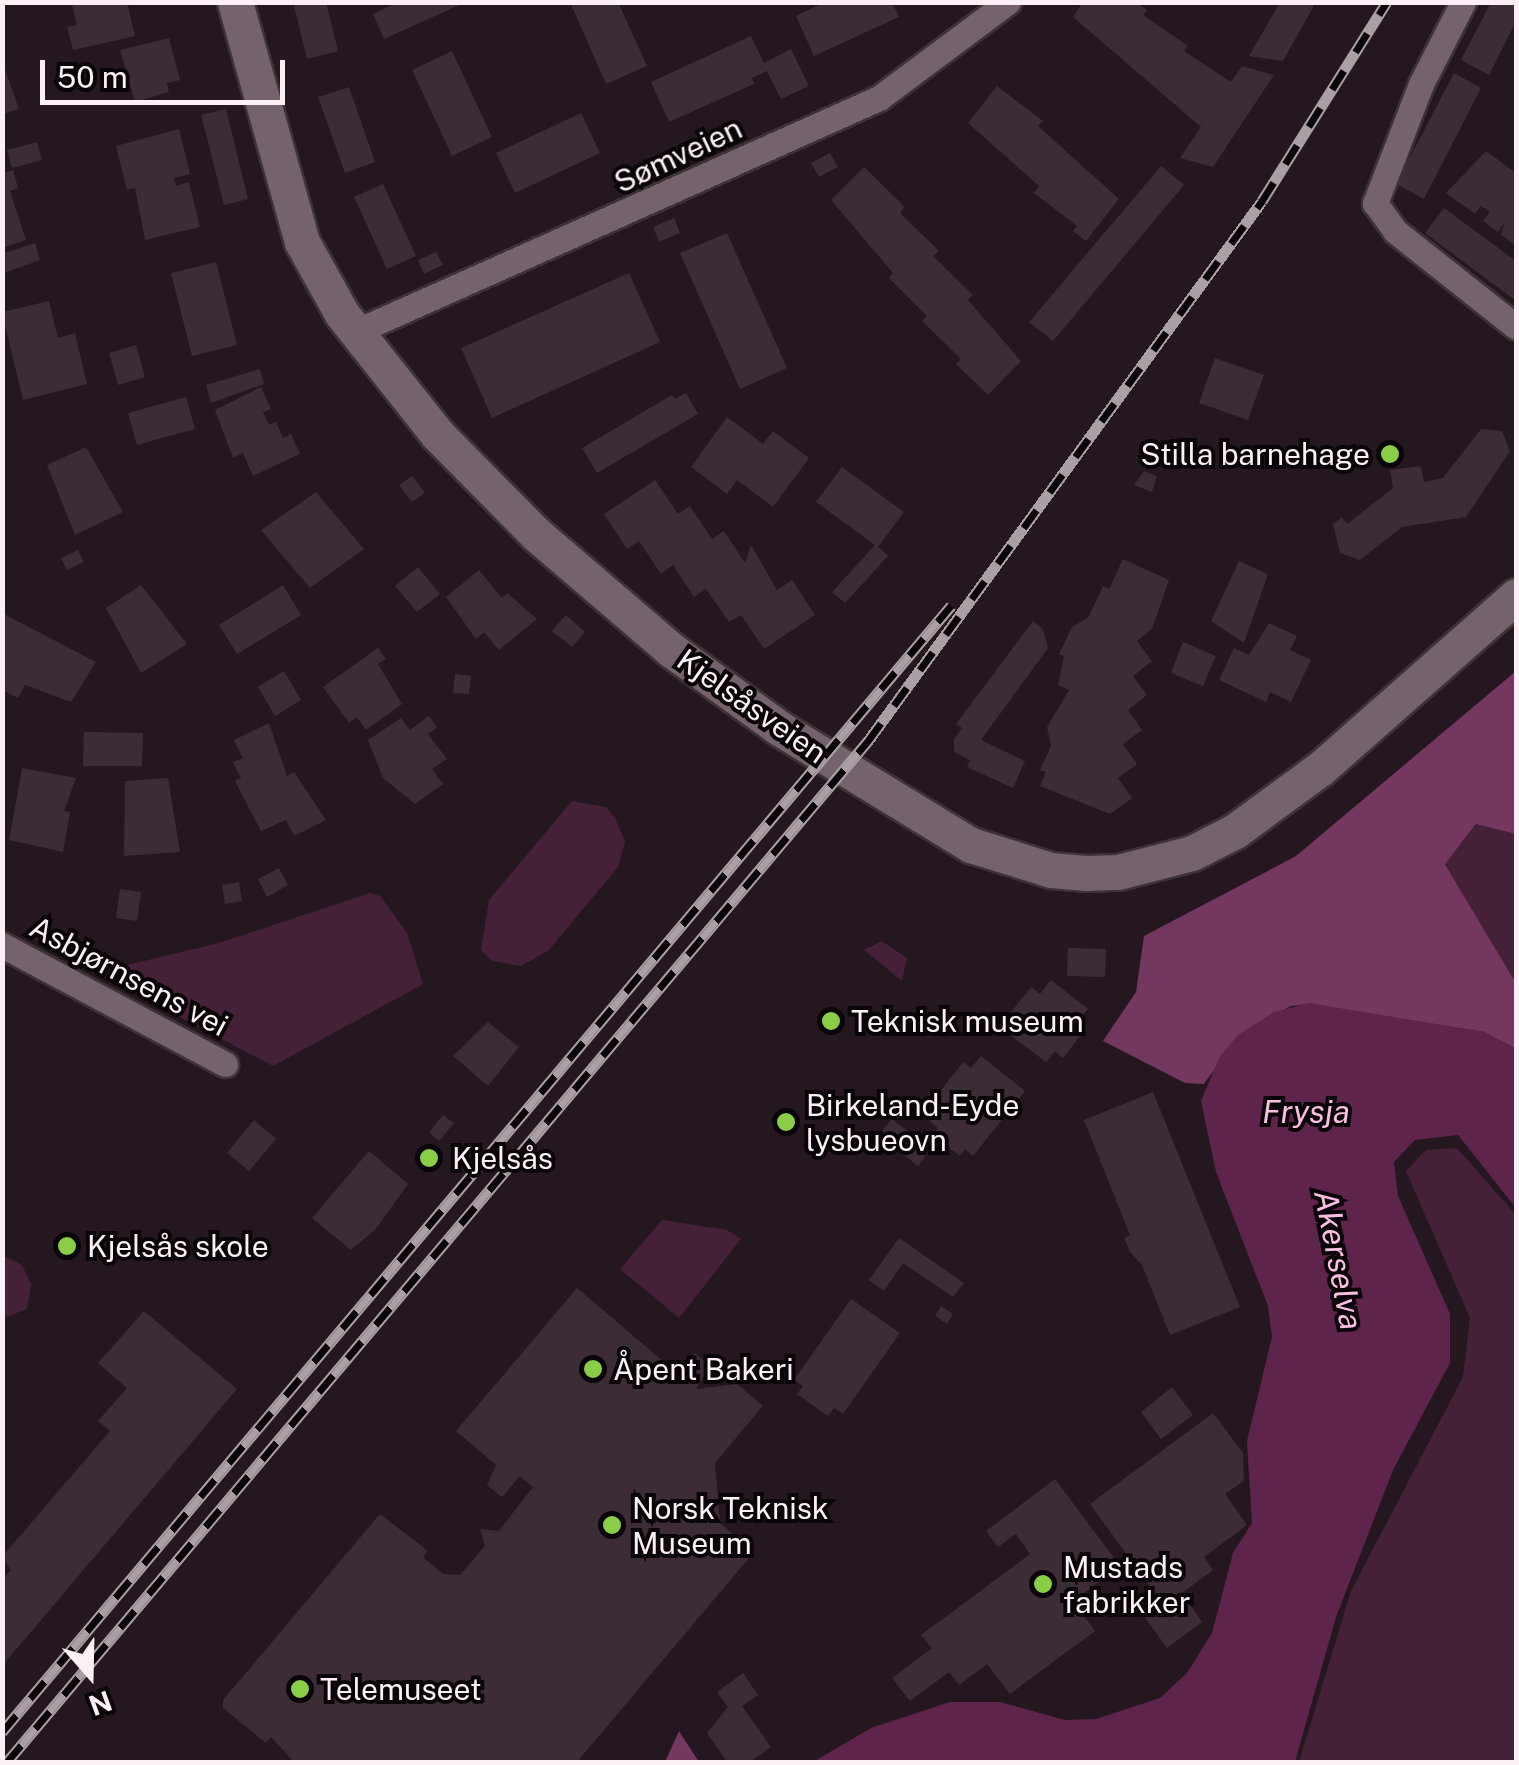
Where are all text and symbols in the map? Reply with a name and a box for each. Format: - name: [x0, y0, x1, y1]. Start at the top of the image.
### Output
- scale bar: [45, 40, 290, 102]
- text: 50 m: [57, 59, 128, 95]
- street label: Sømveien: [608, 110, 748, 200]
- place label: Stilla barnehage: [1140, 436, 1370, 472]
- marker: Stilla barnehage: [1379, 443, 1401, 465]
- street label: Kjelsåsveien: [670, 641, 834, 771]
- street label: Asbjørnsens vei: [24, 909, 234, 1043]
- place label: Teknisk museum: [851, 1003, 1084, 1039]
- marker: Teknisk museum: [820, 1010, 842, 1032]
- place label: Birkeland-Eyde lysbueovn: [806, 1087, 1019, 1158]
- water label: Frysja: [1262, 1093, 1350, 1131]
- marker: Birkeland-Eyde lysbueovn: [775, 1111, 797, 1133]
- place label: Kjelsås: [452, 1140, 553, 1176]
- marker: Kjelsås: [416, 1145, 442, 1171]
- water label: Akerselva: [1306, 1187, 1370, 1333]
- place label: Kjelsås skole: [87, 1228, 269, 1264]
- marker: Kjelsås skole: [56, 1235, 78, 1257]
- place label: Åpent Bakeri: [613, 1351, 794, 1387]
- marker: Åpent Bakeri: [582, 1358, 604, 1380]
- place label: Norsk Teknisk Museum: [632, 1490, 829, 1560]
- marker: Norsk Teknisk Museum: [601, 1514, 623, 1536]
- place label: Mustads fabrikker: [1063, 1549, 1191, 1620]
- marker: Mustads fabrikker: [1032, 1573, 1054, 1595]
- north arrow: [40, 1625, 140, 1725]
- place label: Telemuseet: [320, 1671, 482, 1707]
- marker: Telemuseet: [289, 1678, 311, 1700]
- text: N: [84, 1684, 116, 1723]

